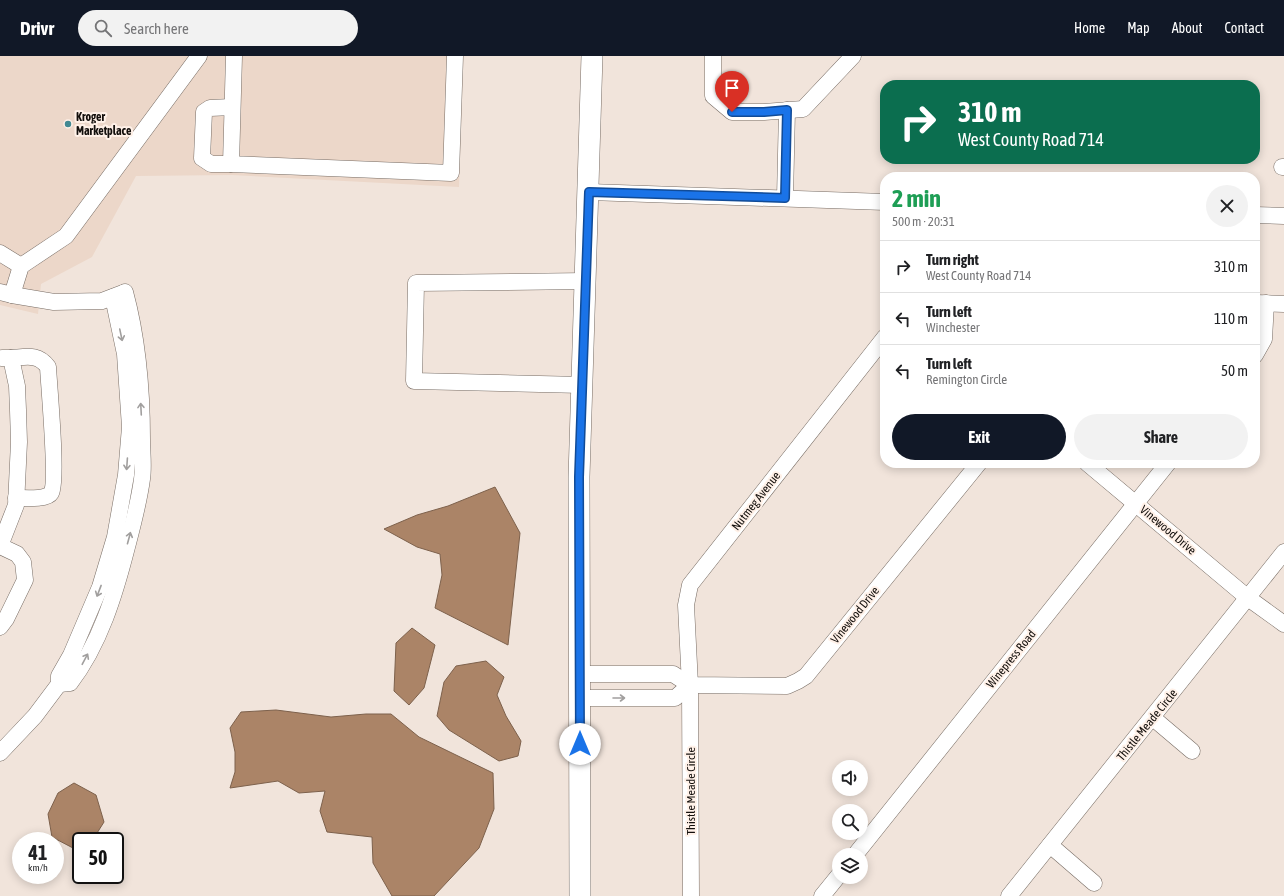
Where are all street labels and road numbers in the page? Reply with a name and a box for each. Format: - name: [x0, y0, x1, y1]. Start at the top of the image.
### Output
- street label: Nutmeg Avenue: [729, 469, 783, 533]
- street label: Vinewood Drive: [1137, 503, 1199, 557]
- street label: Vinewood Drive: [828, 584, 882, 646]
- street label: Winepress Road: [983, 627, 1039, 691]
- street label: Thistle Meade Circle: [1114, 686, 1180, 764]
- street label: Thistle Meade Circle: [684, 747, 698, 835]

